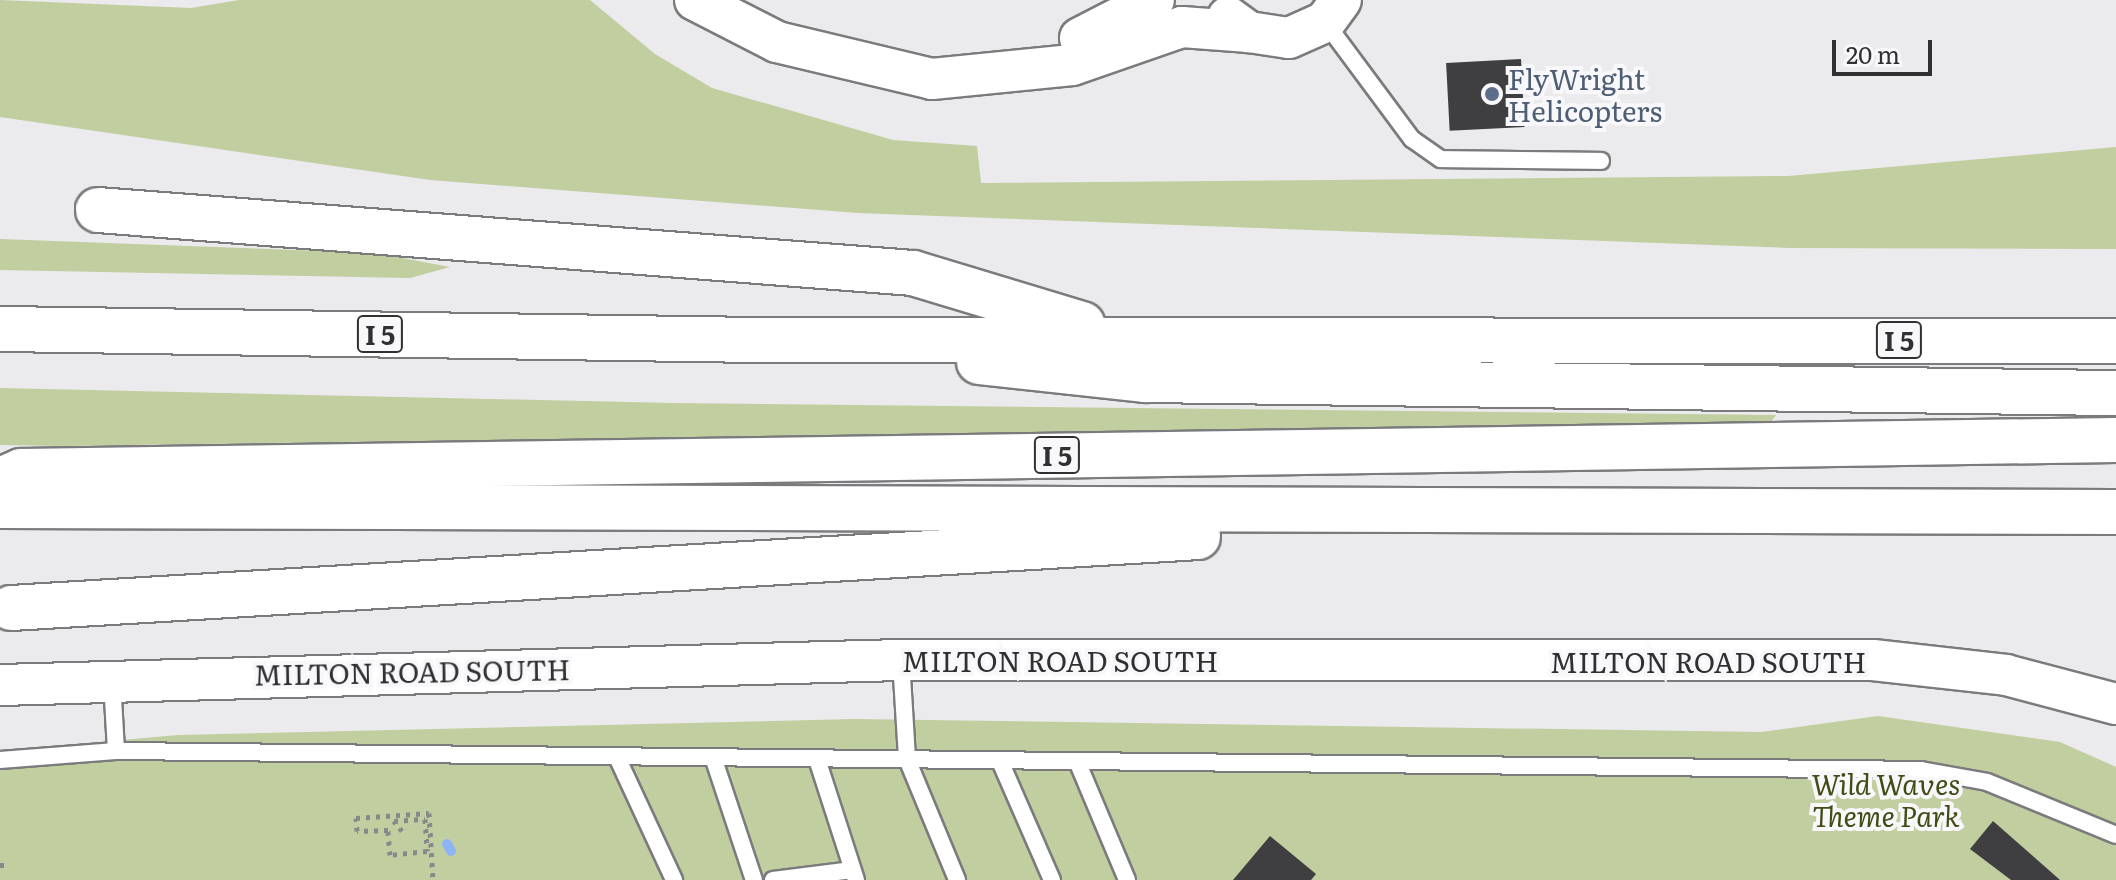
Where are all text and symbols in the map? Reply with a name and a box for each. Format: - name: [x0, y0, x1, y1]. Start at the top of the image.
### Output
- scale bar: [1836, 24, 1936, 74]
- text: 20 m: [1846, 36, 1900, 71]
- place label: FlyWright Helicopters: [1508, 61, 1662, 127]
- marker: FlyWright Helicopters: [1483, 85, 1501, 103]
- road number: I 5: [356, 312, 404, 356]
- road number: I 5: [1875, 318, 1923, 362]
- road number: I 5: [1033, 433, 1081, 477]
- street label: MILTON ROAD SOUTH: [902, 643, 1218, 677]
- street label: MILTON ROAD SOUTH: [1550, 644, 1866, 678]
- street label: MILTON ROAD SOUTH: [254, 651, 570, 691]
- park label: Wild Waves Theme Park: [1812, 766, 1960, 832]

